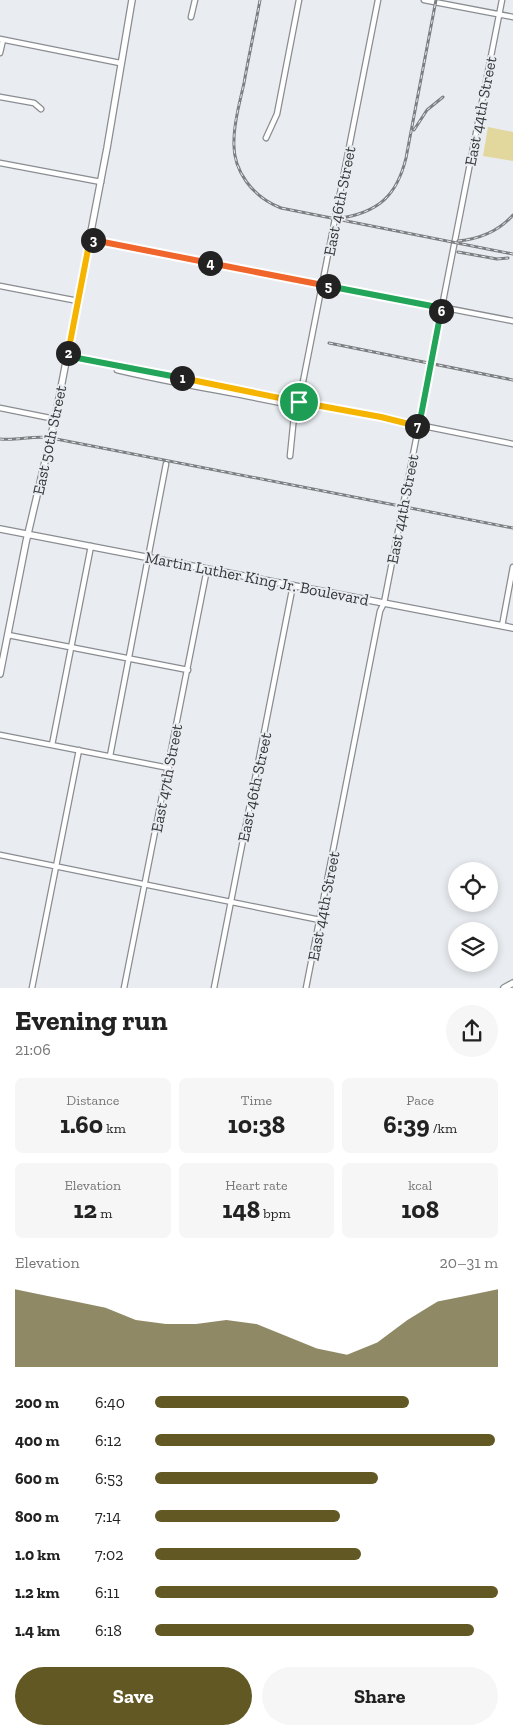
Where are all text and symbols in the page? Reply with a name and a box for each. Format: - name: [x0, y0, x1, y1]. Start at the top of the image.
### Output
- street label: East 44th Street: [461, 55, 500, 168]
- street label: East 46th Street: [320, 145, 359, 258]
- pin: 3: [80, 228, 106, 252]
- text: 3: [90, 232, 97, 249]
- pin: 4: [198, 250, 222, 276]
- text: 4: [207, 255, 214, 272]
- pin: 5: [316, 274, 340, 298]
- text: 5: [325, 278, 332, 295]
- pin: 6: [428, 298, 454, 324]
- text: 6: [438, 303, 445, 320]
- pin: 2: [56, 340, 80, 366]
- text: 2: [65, 345, 72, 362]
- pin: 1: [170, 366, 194, 390]
- text: 1: [180, 370, 185, 387]
- pin: [278, 381, 320, 423]
- street label: East 50th Street: [29, 383, 70, 497]
- icon: arrive: [285, 388, 313, 416]
- pin: 7: [404, 414, 430, 438]
- text: 7: [414, 418, 421, 435]
- street label: East 44th Street: [383, 453, 422, 566]
- street label: Martin Luther King Jr. Boulevard: [143, 547, 371, 610]
- street label: East 47th Street: [147, 722, 186, 834]
- street label: East 46th Street: [234, 731, 275, 844]
- street label: East 44th Street: [304, 850, 343, 963]
- map controls: [448, 862, 498, 972]
- button: locate: [448, 862, 498, 912]
- button: layers: [448, 922, 498, 972]
- text: Evening run: [15, 1004, 168, 1037]
- button: share: [446, 1005, 498, 1057]
- text: 21:06: [15, 1040, 51, 1059]
- text: Distance: [66, 1092, 119, 1109]
- text: Time: [241, 1092, 272, 1109]
- text: Pace: [406, 1092, 434, 1109]
- text: 1.60: [60, 1109, 103, 1139]
- text: 10:38: [228, 1109, 285, 1139]
- text: 6:39: [383, 1109, 430, 1139]
- text: km: [103, 1120, 126, 1137]
- text: /km: [430, 1120, 457, 1137]
- text: Elevation: [65, 1177, 121, 1194]
- text: Heart rate: [225, 1177, 288, 1194]
- text: kcal: [408, 1177, 432, 1194]
- text: 12: [73, 1194, 97, 1224]
- text: 148: [222, 1194, 260, 1224]
- text: 108: [401, 1194, 439, 1224]
- text: m: [97, 1205, 112, 1222]
- text: bpm: [260, 1205, 291, 1222]
- text: Elevation: [15, 1253, 80, 1272]
- text: 20–31 m: [439, 1253, 498, 1272]
- text: 200 m: [15, 1393, 59, 1412]
- text: 6:40: [95, 1393, 125, 1412]
- text: 400 m: [15, 1431, 60, 1450]
- text: 6:12: [95, 1431, 121, 1450]
- text: 600 m: [15, 1469, 59, 1488]
- text: 6:53: [95, 1469, 123, 1488]
- text: 800 m: [15, 1507, 59, 1526]
- text: 7:14: [95, 1507, 121, 1526]
- text: 1.0 km: [15, 1545, 60, 1564]
- text: 7:02: [95, 1545, 124, 1564]
- text: 1.2 km: [15, 1583, 60, 1602]
- text: 6:11: [95, 1583, 119, 1602]
- text: 1.4 km: [15, 1621, 60, 1640]
- text: 6:18: [95, 1621, 122, 1640]
- button: Save: [15, 1667, 252, 1725]
- button: Share: [262, 1667, 498, 1725]

